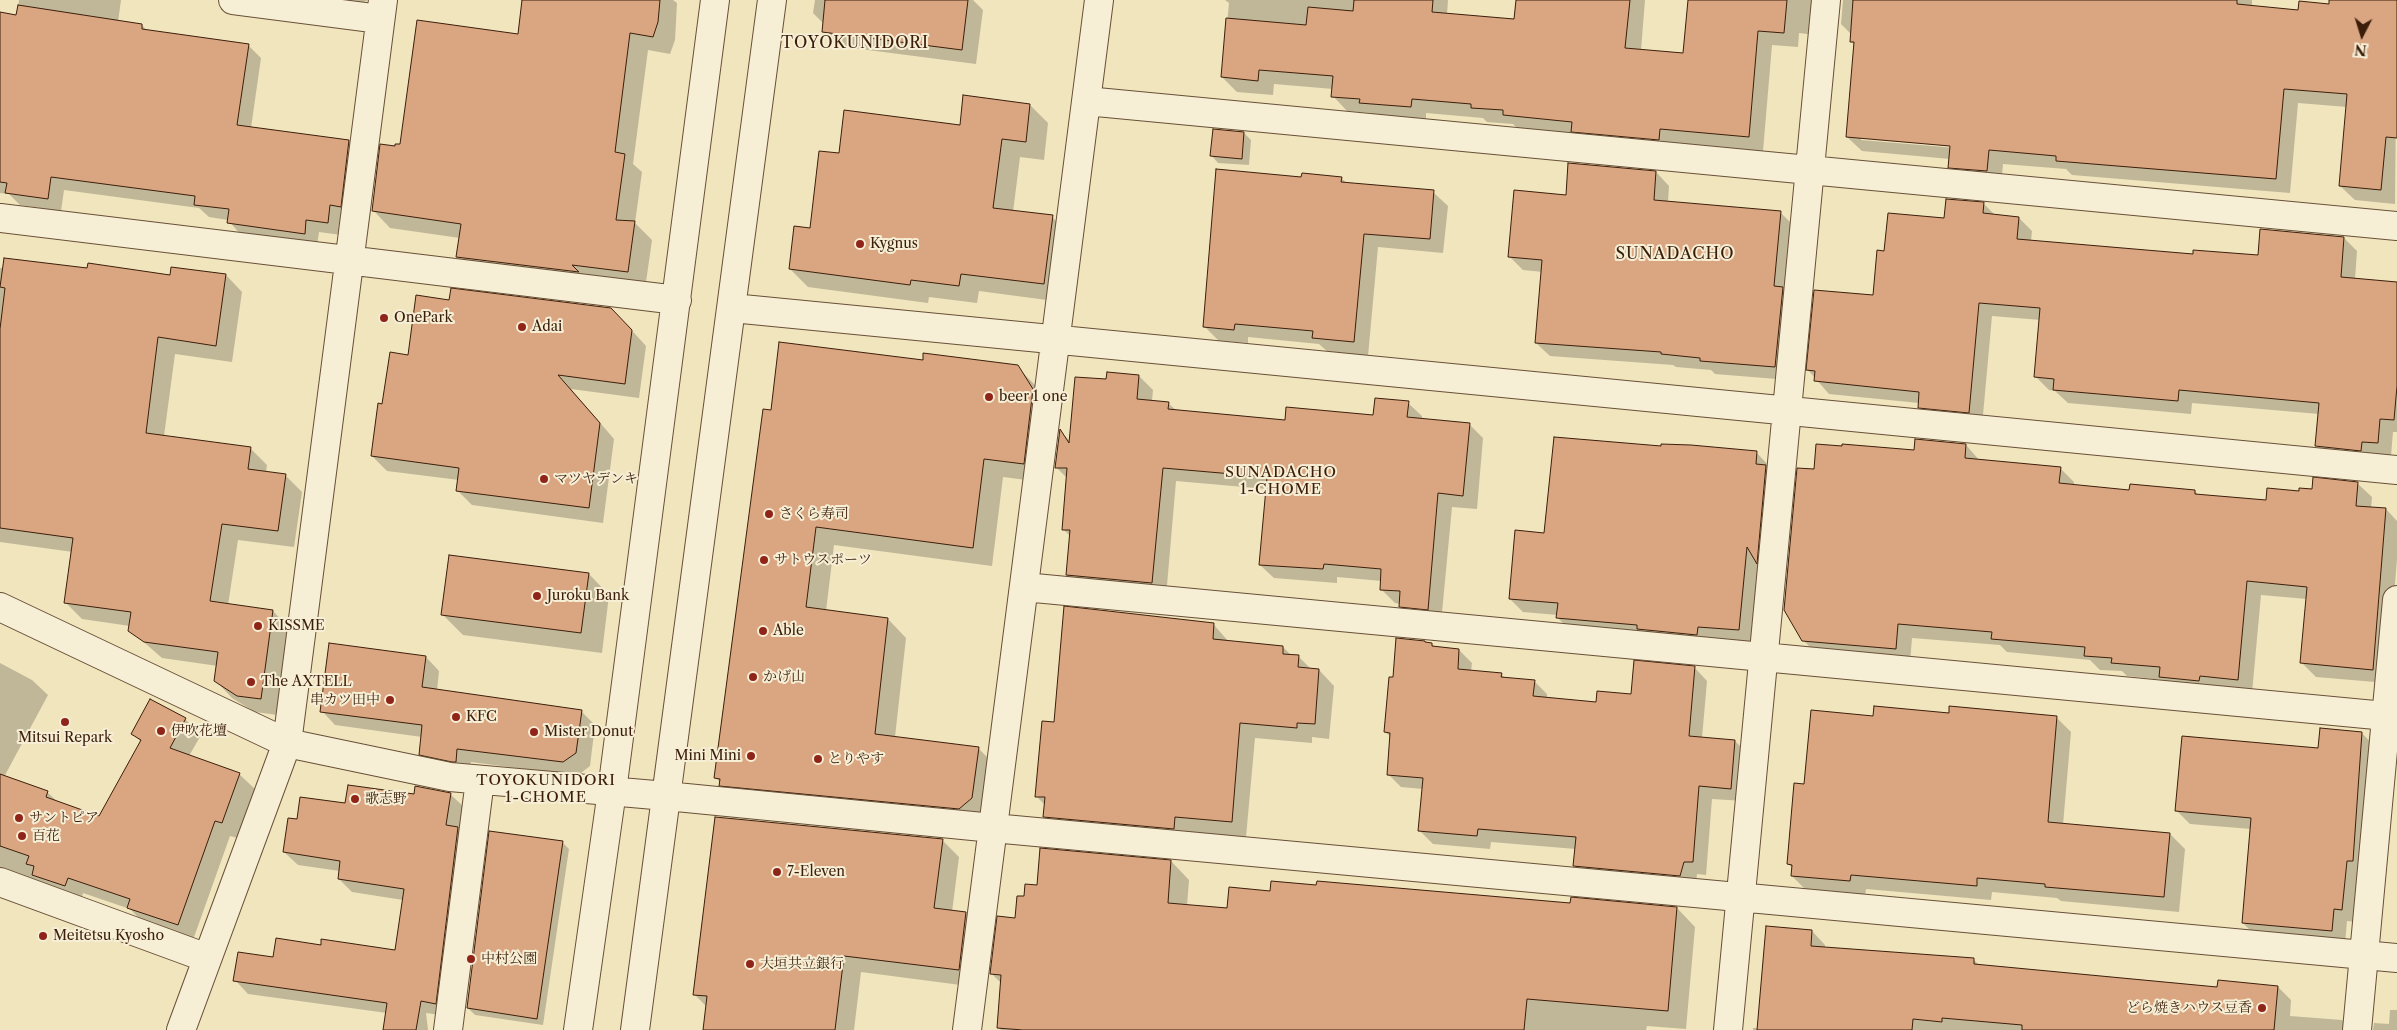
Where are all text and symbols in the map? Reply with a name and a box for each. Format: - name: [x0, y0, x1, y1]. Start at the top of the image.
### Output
- north arrow: [2337, 10, 2387, 60]
- district label: TOYOKUNIDORI: [779, 33, 931, 53]
- text: N: [2354, 40, 2368, 59]
- place label: Kygnus: [870, 236, 918, 252]
- marker: Kygnus: [854, 238, 866, 250]
- district label: SUNADACHO: [1614, 244, 1736, 264]
- place label: OnePark: [394, 310, 452, 326]
- marker: OnePark: [378, 312, 390, 324]
- place label: Adai: [532, 319, 562, 335]
- marker: Adai: [516, 321, 528, 333]
- place label: beer 1 one: [999, 389, 1068, 405]
- marker: beer 1 one: [983, 391, 995, 403]
- district label: SUNADACHO 1-CHOME: [1224, 464, 1338, 499]
- place label: マツヤデンキ: [554, 471, 638, 487]
- marker: マツヤデンキ: [538, 473, 550, 485]
- place label: さくら寿司: [779, 506, 849, 522]
- marker: さくら寿司: [763, 508, 775, 520]
- place label: サトウスポーツ: [774, 552, 872, 568]
- marker: サトウスポーツ: [758, 554, 770, 566]
- place label: Juroku Bank: [547, 588, 629, 604]
- marker: Juroku Bank: [531, 590, 543, 602]
- place label: KISSME: [268, 618, 325, 634]
- marker: KISSME: [252, 620, 264, 632]
- place label: Able: [773, 623, 804, 639]
- marker: Able: [757, 625, 769, 637]
- place label: かげ山: [763, 669, 805, 685]
- marker: かげ山: [747, 671, 759, 683]
- place label: The AXTELL: [261, 674, 352, 690]
- marker: The AXTELL: [245, 676, 257, 688]
- place label: 串カツ田中: [310, 692, 380, 708]
- marker: 串カツ田中: [384, 694, 396, 706]
- place label: KFC: [466, 709, 497, 725]
- marker: KFC: [450, 711, 462, 723]
- marker: Mitsui Repark: [59, 716, 71, 728]
- place label: 伊吹花壇: [171, 723, 227, 739]
- place label: Mister Donut: [544, 724, 633, 740]
- marker: 伊吹花壇: [155, 725, 167, 737]
- marker: Mister Donut: [528, 726, 540, 738]
- place label: Mitsui Repark: [18, 730, 112, 746]
- place label: Mini Mini: [674, 748, 741, 764]
- marker: Mini Mini: [745, 750, 757, 762]
- place label: とりやす: [828, 751, 884, 767]
- marker: とりやす: [812, 753, 824, 765]
- district label: TOYOKUNIDORI 1-CHOME: [475, 772, 617, 807]
- place label: 歌志野: [365, 791, 407, 807]
- marker: 歌志野: [349, 793, 361, 805]
- place label: サントピア: [29, 810, 99, 826]
- marker: サントピア: [13, 812, 25, 824]
- place label: 百花: [32, 828, 60, 844]
- marker: 百花: [16, 830, 28, 842]
- place label: 7-Eleven: [787, 864, 845, 880]
- marker: 7-Eleven: [771, 866, 783, 878]
- place label: Meitetsu Kyosho: [53, 928, 164, 944]
- marker: Meitetsu Kyosho: [37, 930, 49, 942]
- place label: 中村公園: [481, 951, 537, 967]
- marker: 中村公園: [465, 953, 477, 965]
- place label: 大垣共立銀行: [760, 956, 844, 972]
- marker: 大垣共立銀行: [744, 958, 756, 970]
- place label: どら焼きハウス豆香: [2126, 1000, 2252, 1016]
- marker: どら焼きハウス豆香: [2256, 1002, 2268, 1014]

